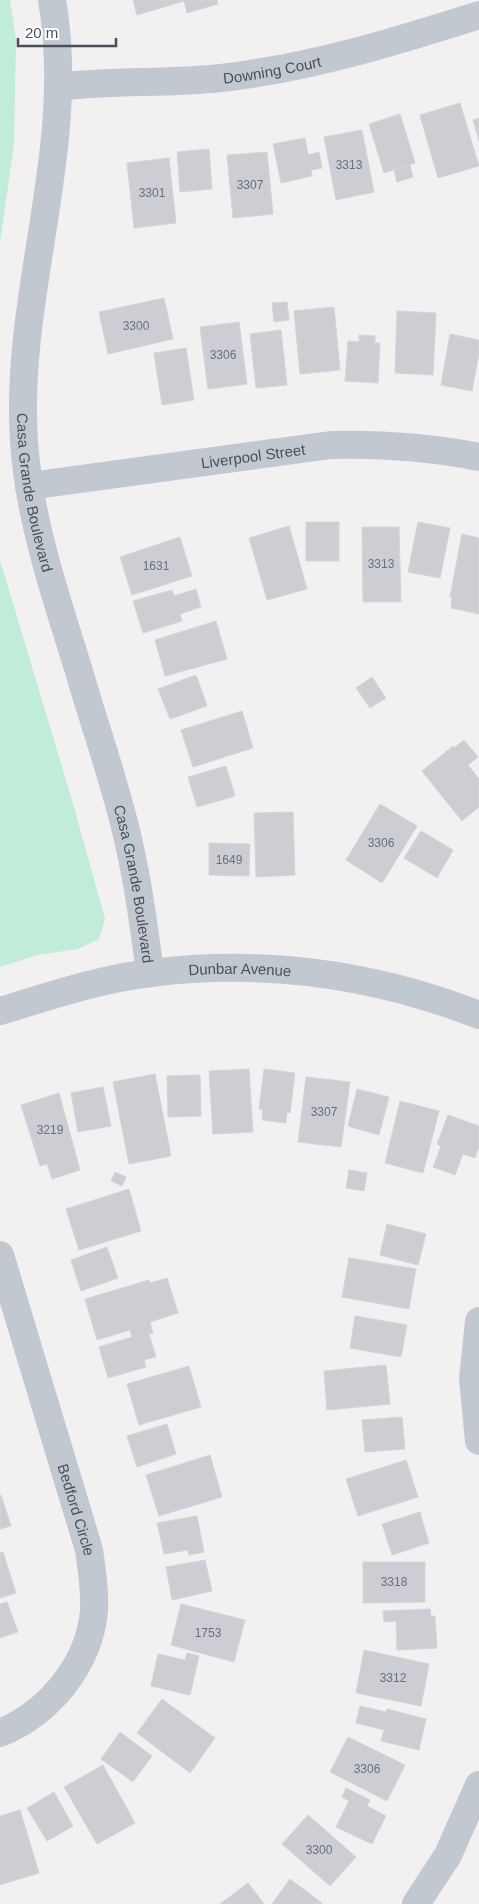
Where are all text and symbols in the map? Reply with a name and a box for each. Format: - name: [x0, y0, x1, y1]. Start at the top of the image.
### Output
- scale bar: [18, 15, 115, 47]
- text: 20 m: [25, 24, 58, 41]
- street label: Downing Court: [222, 52, 323, 86]
- house number: 3313: [336, 158, 363, 172]
- house number: 3307: [237, 178, 264, 192]
- house number: 3301: [139, 186, 166, 200]
- house number: 3300: [123, 319, 150, 333]
- house number: 3306: [210, 348, 237, 362]
- street label: Casa Grande Boulevard: [14, 413, 57, 574]
- street label: Liverpool Street: [200, 440, 307, 471]
- house number: 3313: [368, 557, 395, 571]
- house number: 1631: [143, 559, 170, 573]
- street label: Casa Grande Boulevard: [111, 803, 157, 964]
- house number: 3306: [368, 836, 395, 850]
- house number: 1649: [216, 853, 243, 867]
- street label: Dunbar Avenue: [188, 959, 292, 979]
- house number: 3307: [311, 1105, 338, 1119]
- house number: 3219: [37, 1123, 64, 1137]
- street label: Bedford Circle: [55, 1462, 98, 1557]
- house number: 3318: [381, 1575, 408, 1589]
- house number: 1753: [195, 1626, 222, 1640]
- house number: 3312: [380, 1671, 407, 1685]
- house number: 3306: [354, 1762, 381, 1776]
- house number: 3300: [306, 1843, 333, 1857]

